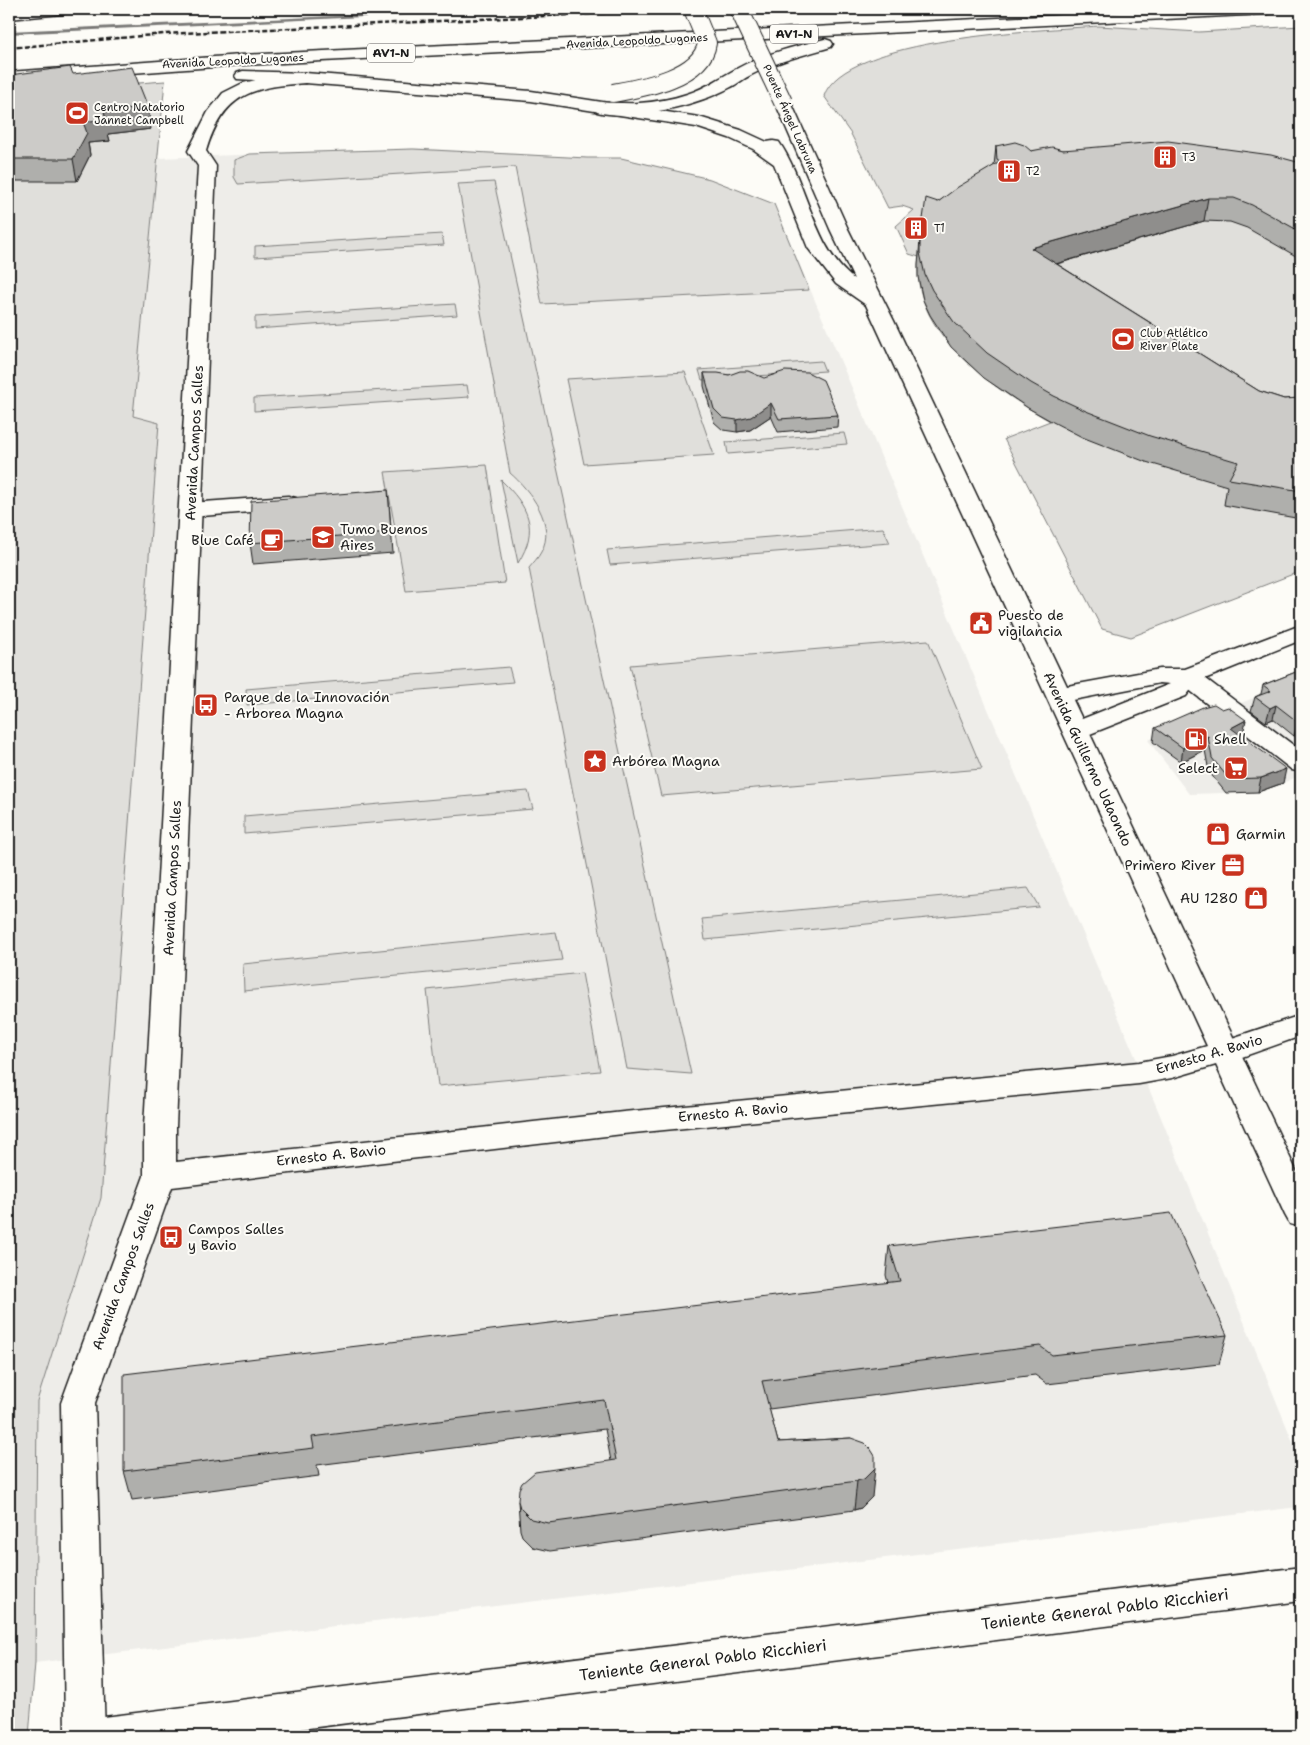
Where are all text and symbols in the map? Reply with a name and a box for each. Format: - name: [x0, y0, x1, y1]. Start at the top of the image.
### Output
- road number: AV1-N: [770, 24, 818, 44]
- street label: Avenida Leopoldo Lugones: [566, 30, 708, 52]
- road number: AV1-N: [367, 44, 415, 62]
- street label: Avenida Leopoldo Lugones: [162, 50, 304, 72]
- street label: Puente Ángel Labruna: [759, 62, 822, 176]
- sports icon: Centro Natatorio Jannet Campbell: [64, 100, 90, 126]
- place label: Centro Natatorio Jannet Campbell: [94, 100, 185, 128]
- building icon: T3: [1152, 144, 1178, 170]
- place label: T3: [1182, 150, 1196, 165]
- building icon: T2: [996, 158, 1022, 184]
- place label: T2: [1026, 164, 1040, 179]
- building icon: T1: [903, 215, 929, 241]
- place label: T1: [934, 221, 945, 236]
- sports icon: Club Atlético River Plate: [1110, 326, 1136, 352]
- place label: Club Atlético River Plate: [1140, 326, 1208, 354]
- street label: Avenida Campos Salles: [181, 365, 207, 521]
- place label: Tumo Buenos Aires: [340, 520, 428, 554]
- school or university icon: Tumo Buenos Aires: [310, 524, 336, 550]
- cafe icon: Blue Café: [259, 527, 285, 553]
- place label: Blue Café: [191, 531, 254, 549]
- place label: Puesto de vigilancia: [998, 606, 1064, 640]
- public building icon: Puesto de vigilancia: [968, 610, 994, 636]
- street label: Avenida Guillermo Udaondo: [1040, 669, 1136, 849]
- place label: Parque de la Innovación - Arborea Magna: [224, 688, 390, 722]
- bus stop icon: Parque de la Innovación - Arborea Magna: [193, 692, 219, 718]
- fuel station icon: Shell: [1183, 726, 1209, 752]
- place label: Shell: [1214, 730, 1247, 748]
- place icon: Arbórea Magna: [582, 748, 608, 774]
- place label: Arbórea Magna: [612, 752, 720, 770]
- supermarket icon: Select: [1223, 755, 1249, 781]
- place label: Select: [1178, 759, 1218, 777]
- street label: Avenida Campos Salles: [159, 800, 185, 956]
- shop icon: Garmin: [1205, 821, 1231, 847]
- place label: Garmin: [1236, 825, 1286, 843]
- office icon: Primero River: [1220, 852, 1246, 878]
- place label: Primero River: [1124, 856, 1216, 874]
- shop icon: AU 1280: [1243, 885, 1269, 911]
- place label: AU 1280: [1180, 889, 1238, 907]
- street label: Ernesto A. Bavio: [1154, 1030, 1264, 1078]
- street label: Ernesto A. Bavio: [677, 1098, 789, 1126]
- street label: Ernesto A. Bavio: [275, 1140, 387, 1170]
- street label: Avenida Campos Salles: [88, 1200, 158, 1352]
- place label: Campos Salles y Bavio: [188, 1220, 284, 1254]
- bus stop icon: Campos Salles y Bavio: [158, 1224, 184, 1250]
- street label: Teniente General Pablo Ricchieri: [980, 1583, 1230, 1635]
- street label: Teniente General Pablo Ricchieri: [578, 1634, 828, 1686]

